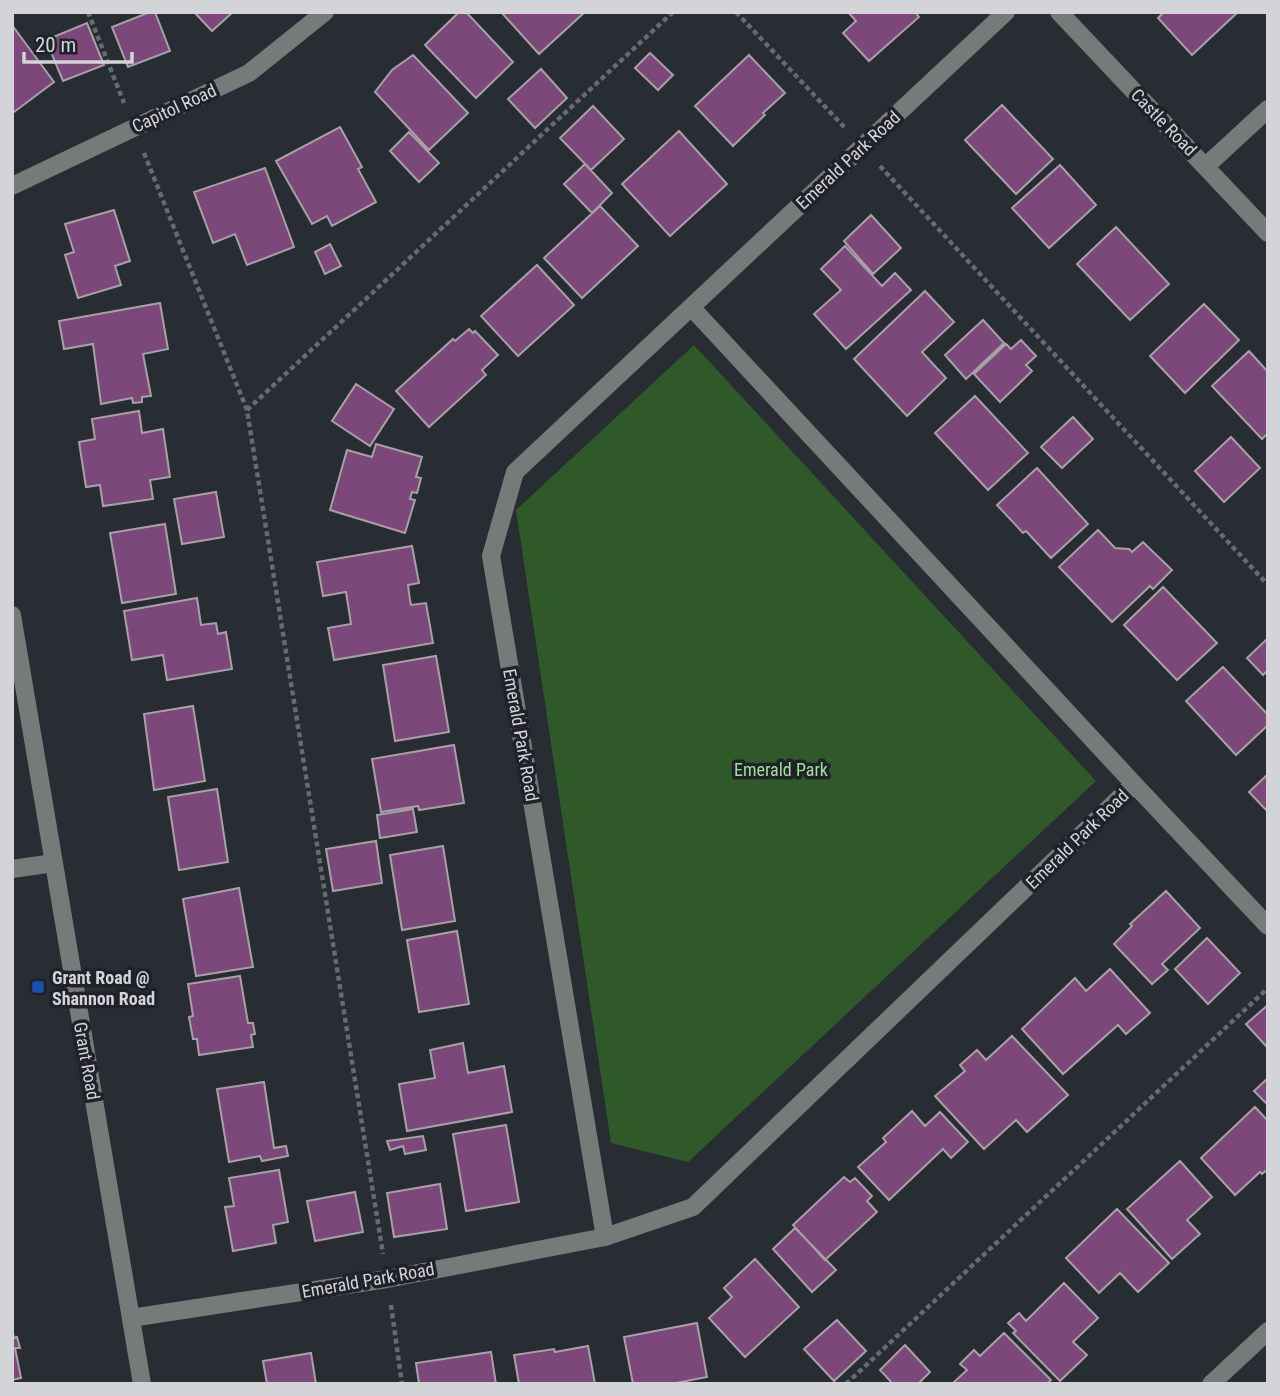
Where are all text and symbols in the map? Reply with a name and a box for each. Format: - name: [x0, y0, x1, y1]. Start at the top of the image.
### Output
- scale bar: [24, 21, 133, 65]
- text: 20 m: [35, 33, 76, 57]
- street label: Capitol Road: [129, 79, 219, 137]
- street label: Castle Road: [1127, 84, 1201, 160]
- street label: Emerald Park Road: [792, 107, 904, 213]
- street label: Emerald Park Road: [499, 667, 543, 803]
- park label: Emerald Park: [734, 759, 828, 780]
- street label: Emerald Park Road: [1021, 785, 1133, 893]
- place label: Grant Road @ Shannon Road: [52, 967, 155, 1009]
- marker: Grant Road @ Shannon Road: [30, 979, 46, 995]
- street label: Grant Road: [70, 1020, 104, 1102]
- street label: Emerald Park Road: [300, 1258, 436, 1302]

